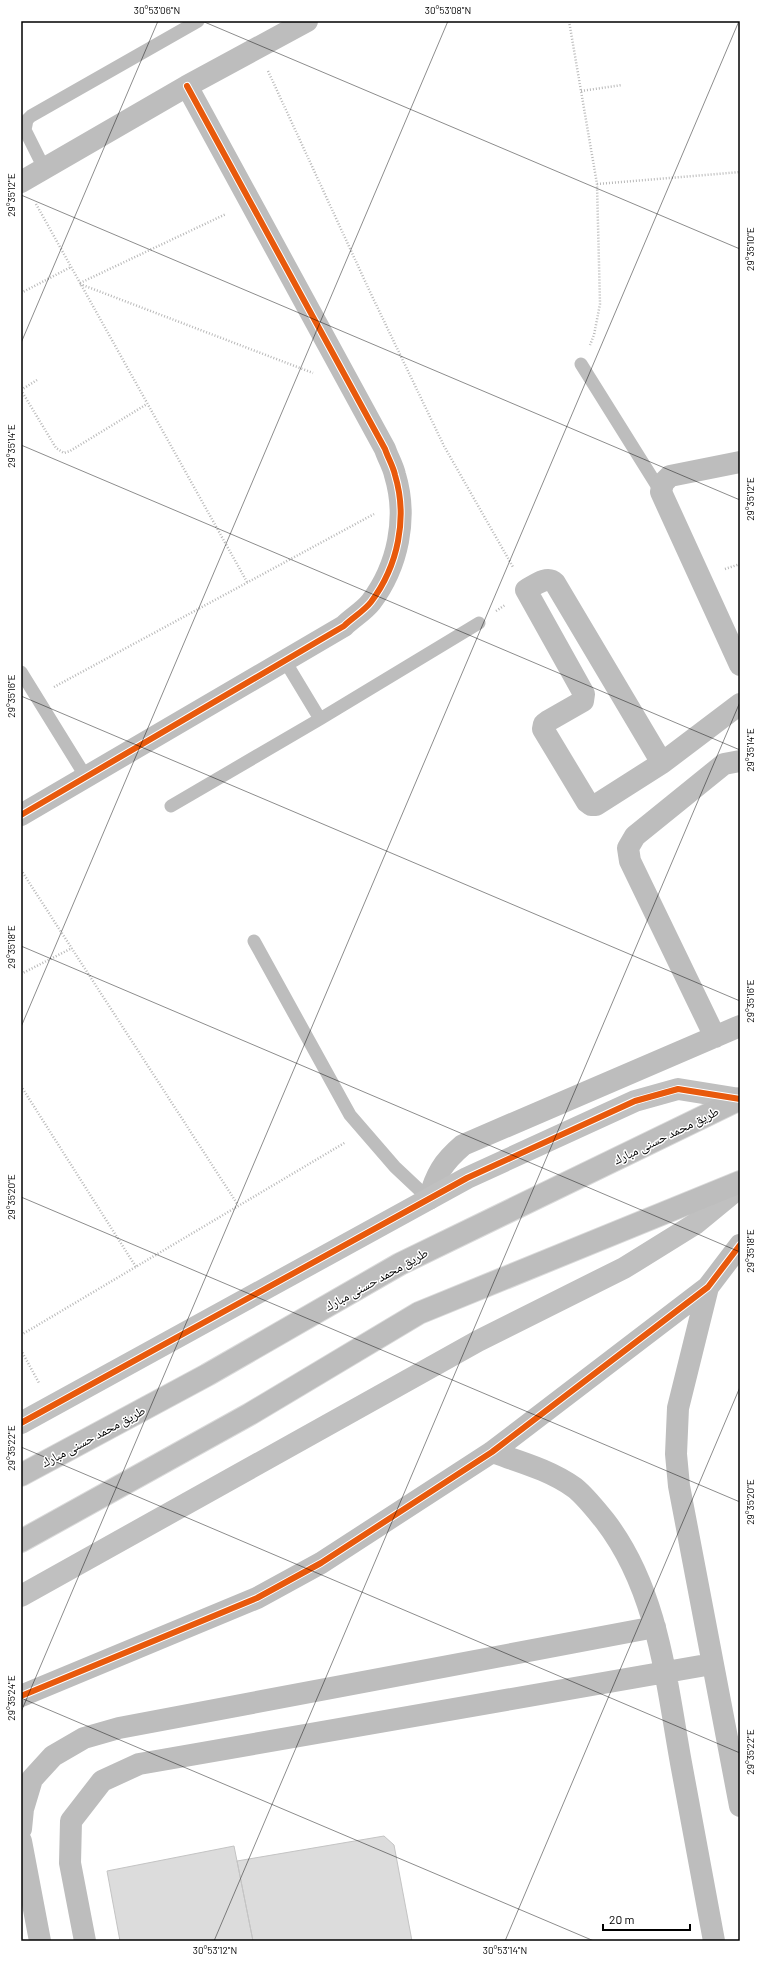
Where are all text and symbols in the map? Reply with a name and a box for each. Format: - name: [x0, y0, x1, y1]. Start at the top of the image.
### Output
- text: 30°53'06"N: [134, 4, 180, 16]
- text: 30°53'08"N: [425, 4, 471, 16]
- text: 29°35'12"E: [5, 173, 17, 217]
- text: 29°35'10"E: [744, 227, 756, 271]
- text: 29°35'14"E: [5, 424, 17, 468]
- text: 29°35'12"E: [744, 477, 756, 521]
- text: 29°35'16"E: [5, 674, 17, 718]
- text: 29°35'14"E: [744, 728, 756, 772]
- text: 29°35'18"E: [5, 925, 17, 969]
- text: 29°35'16"E: [744, 979, 756, 1023]
- street label: طريق محمد حسنى مبارك: [611, 1103, 722, 1168]
- text: 29°35'20"E: [5, 1174, 17, 1220]
- text: 29°35'18"E: [744, 1229, 756, 1273]
- street label: طريق محمد حسنى مبارك: [322, 1244, 431, 1315]
- street label: طريق محمد حسنى مبارك: [38, 1402, 148, 1471]
- text: 29°35'22"E: [5, 1425, 17, 1471]
- text: 29°35'20"E: [744, 1479, 756, 1525]
- text: 29°35'24"E: [5, 1675, 17, 1721]
- text: 29°35'22"E: [744, 1729, 756, 1775]
- scale bar: [603, 1906, 690, 1932]
- text: 20 m: [609, 1912, 635, 1926]
- text: 30°53'12"N: [193, 1944, 237, 1956]
- text: 30°53'14"N: [483, 1944, 527, 1956]

